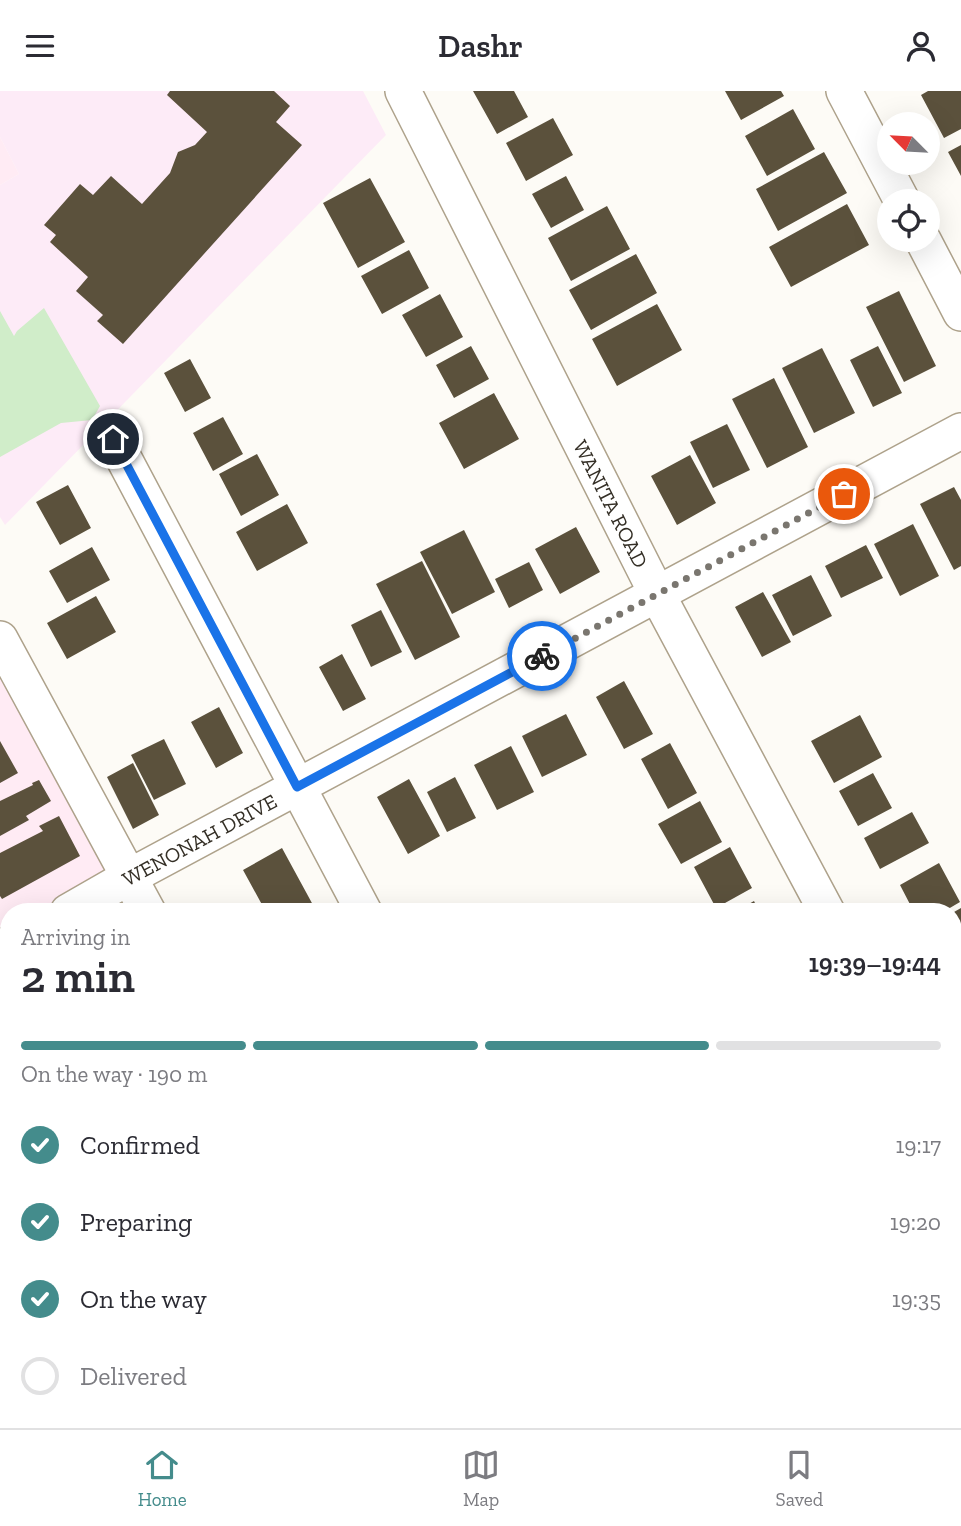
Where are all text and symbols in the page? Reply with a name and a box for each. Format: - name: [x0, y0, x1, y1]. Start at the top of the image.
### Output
- icon: menu: [21, 27, 59, 65]
- text: Dashr: [438, 27, 523, 65]
- icon: person: [902, 27, 940, 65]
- north arrow: [877, 112, 940, 175]
- map controls: [877, 112, 940, 252]
- button: locate: [877, 189, 940, 252]
- pin: [83, 409, 143, 469]
- icon: home: [94, 420, 132, 458]
- street label: WANITA ROAD: [569, 435, 654, 571]
- pin: [814, 464, 874, 524]
- icon: bag: [825, 475, 863, 513]
- courier: [507, 621, 577, 691]
- icon: bike: [523, 637, 561, 675]
- street label: WENONAH DRIVE: [118, 788, 281, 891]
- text: Arriving in: [21, 923, 130, 951]
- text: 19:39–19:44: [809, 947, 941, 979]
- text: 2 min: [21, 949, 135, 1004]
- text: On the way · 190 m: [21, 1060, 207, 1088]
- icon: check: [21, 1126, 59, 1164]
- text: Confirmed: [80, 1129, 200, 1161]
- text: 19:17: [895, 1131, 941, 1159]
- icon: check: [21, 1203, 59, 1241]
- text: Preparing: [80, 1206, 192, 1238]
- text: 19:20: [890, 1208, 941, 1236]
- icon: check: [21, 1280, 59, 1318]
- text: On the way: [80, 1283, 207, 1315]
- text: 19:35: [892, 1285, 941, 1313]
- text: Delivered: [80, 1360, 187, 1392]
- tab: Home: [138, 1446, 187, 1511]
- tab: Map: [462, 1446, 500, 1511]
- tab: Saved: [776, 1446, 823, 1511]

